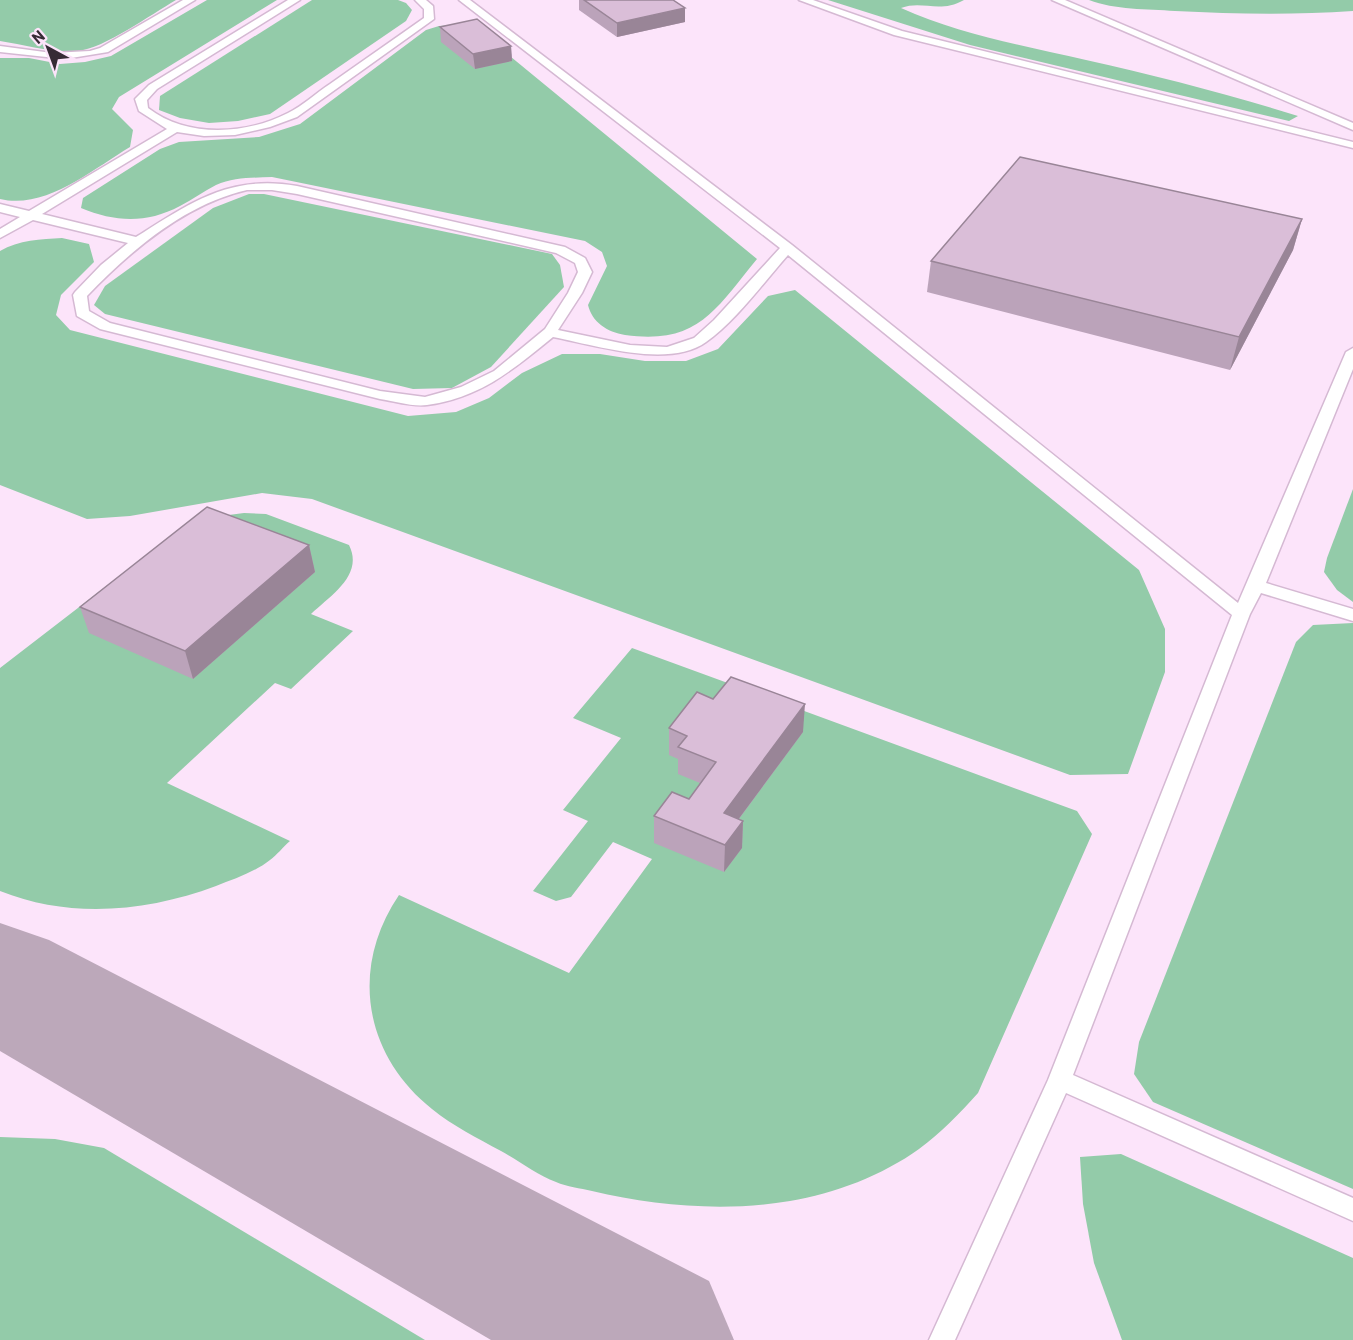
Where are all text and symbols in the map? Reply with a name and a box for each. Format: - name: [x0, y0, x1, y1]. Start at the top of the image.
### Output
- north arrow: [18, 18, 78, 78]
- text: N: [28, 26, 48, 47]

